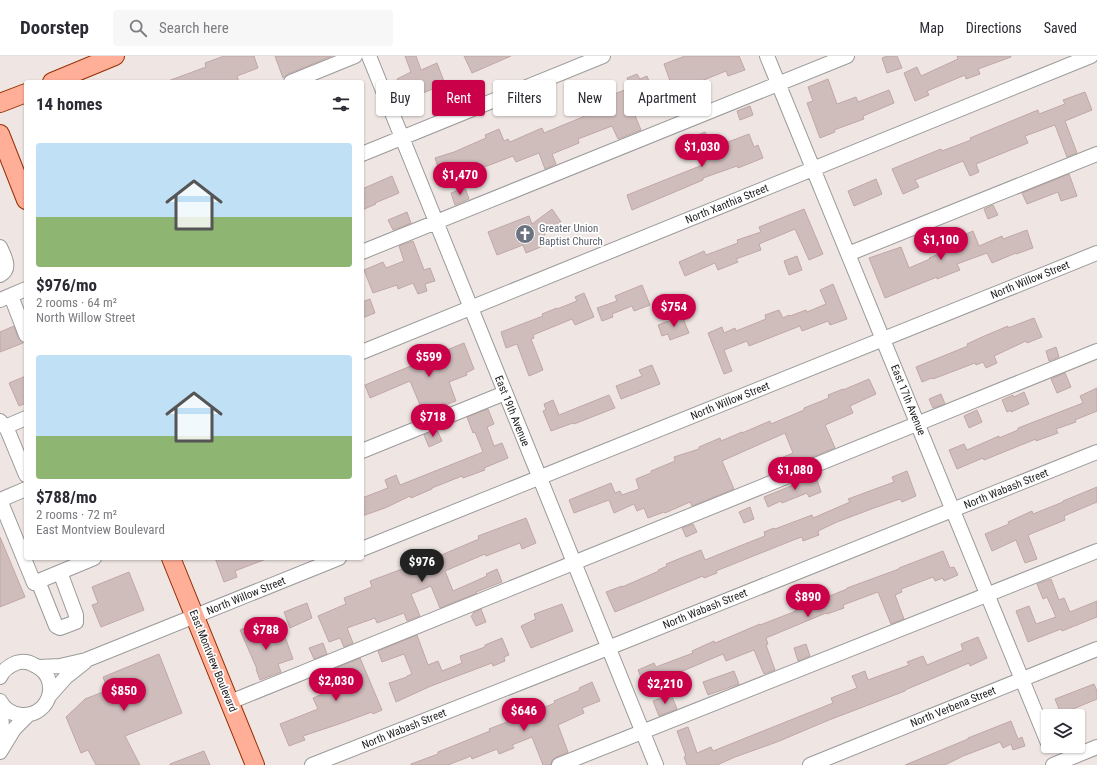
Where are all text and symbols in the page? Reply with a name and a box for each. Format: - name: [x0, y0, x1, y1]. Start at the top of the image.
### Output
- search box: [113, 10, 393, 46]
- text: Doorstep: [20, 16, 89, 39]
- icon: search: [127, 17, 149, 39]
- text: Search here: [159, 19, 229, 37]
- text: Map: [920, 20, 944, 36]
- text: Directions: [966, 20, 1022, 36]
- text: Saved: [1044, 20, 1077, 36]
- chip: Buy: [376, 80, 424, 116]
- chip: Rent: [432, 80, 485, 116]
- chip: Filters: [493, 80, 556, 116]
- chip: New: [564, 80, 616, 116]
- chip: Apartment: [624, 80, 711, 116]
- icon: filters: [330, 93, 352, 115]
- text: 14 homes: [36, 94, 102, 114]
- pin: $1,030: [669, 134, 735, 168]
- text: $1,030: [684, 139, 720, 154]
- pin: $1,470: [427, 162, 493, 196]
- text: $1,470: [442, 167, 478, 182]
- icon: home: [158, 169, 230, 241]
- street label: North Xanthia Street: [684, 181, 770, 227]
- place label: Greater Union Baptist Church: [539, 222, 603, 248]
- church icon: Greater Union Baptist Church: [514, 223, 536, 245]
- pin: $1,100: [908, 227, 974, 261]
- text: $1,100: [923, 232, 959, 247]
- street label: North Willow Street: [989, 258, 1071, 302]
- text: $976/mo: [36, 275, 97, 295]
- pin: $754: [650, 294, 698, 328]
- text: 2 rooms · 64 m²: [36, 295, 117, 310]
- text: $754: [661, 299, 687, 314]
- text: North Willow Street: [36, 310, 135, 325]
- pin: $599: [405, 344, 453, 378]
- text: $599: [416, 349, 442, 364]
- street label: East 17th Avenue: [888, 363, 928, 437]
- street label: East 19th Avenue: [492, 374, 532, 448]
- street label: North Willow Street: [689, 379, 771, 423]
- icon: home: [158, 381, 230, 453]
- pin: $718: [409, 404, 457, 438]
- text: $718: [420, 409, 446, 424]
- pin: $1,080: [762, 457, 828, 491]
- text: $1,080: [777, 462, 813, 477]
- street label: North Wabash Street: [962, 466, 1050, 512]
- text: $788/mo: [36, 487, 97, 507]
- text: 2 rooms · 72 m²: [36, 507, 117, 522]
- text: East Montview Boulevard: [36, 522, 165, 537]
- pin: $976: [398, 549, 446, 583]
- text: $976: [409, 554, 435, 569]
- street label: North Willow Street: [205, 574, 287, 618]
- pin: $890: [784, 584, 832, 618]
- street label: North Wabash Street: [661, 586, 749, 632]
- text: $890: [795, 589, 821, 604]
- street label: East Montview Boulevard: [187, 608, 239, 714]
- pin: $788: [242, 617, 290, 651]
- text: $788: [253, 622, 279, 637]
- pin: $2,030: [303, 668, 369, 702]
- pin: $2,210: [632, 671, 698, 705]
- text: $2,030: [318, 673, 354, 688]
- text: $2,210: [647, 676, 683, 691]
- pin: $850: [100, 678, 148, 712]
- text: $850: [111, 683, 137, 698]
- street label: North Verbena Street: [908, 684, 998, 730]
- pin: $646: [500, 698, 548, 732]
- text: $646: [511, 703, 537, 718]
- street label: North Wabash Street: [360, 706, 448, 752]
- map controls: [1041, 709, 1085, 753]
- button: layers: [1041, 709, 1085, 753]

